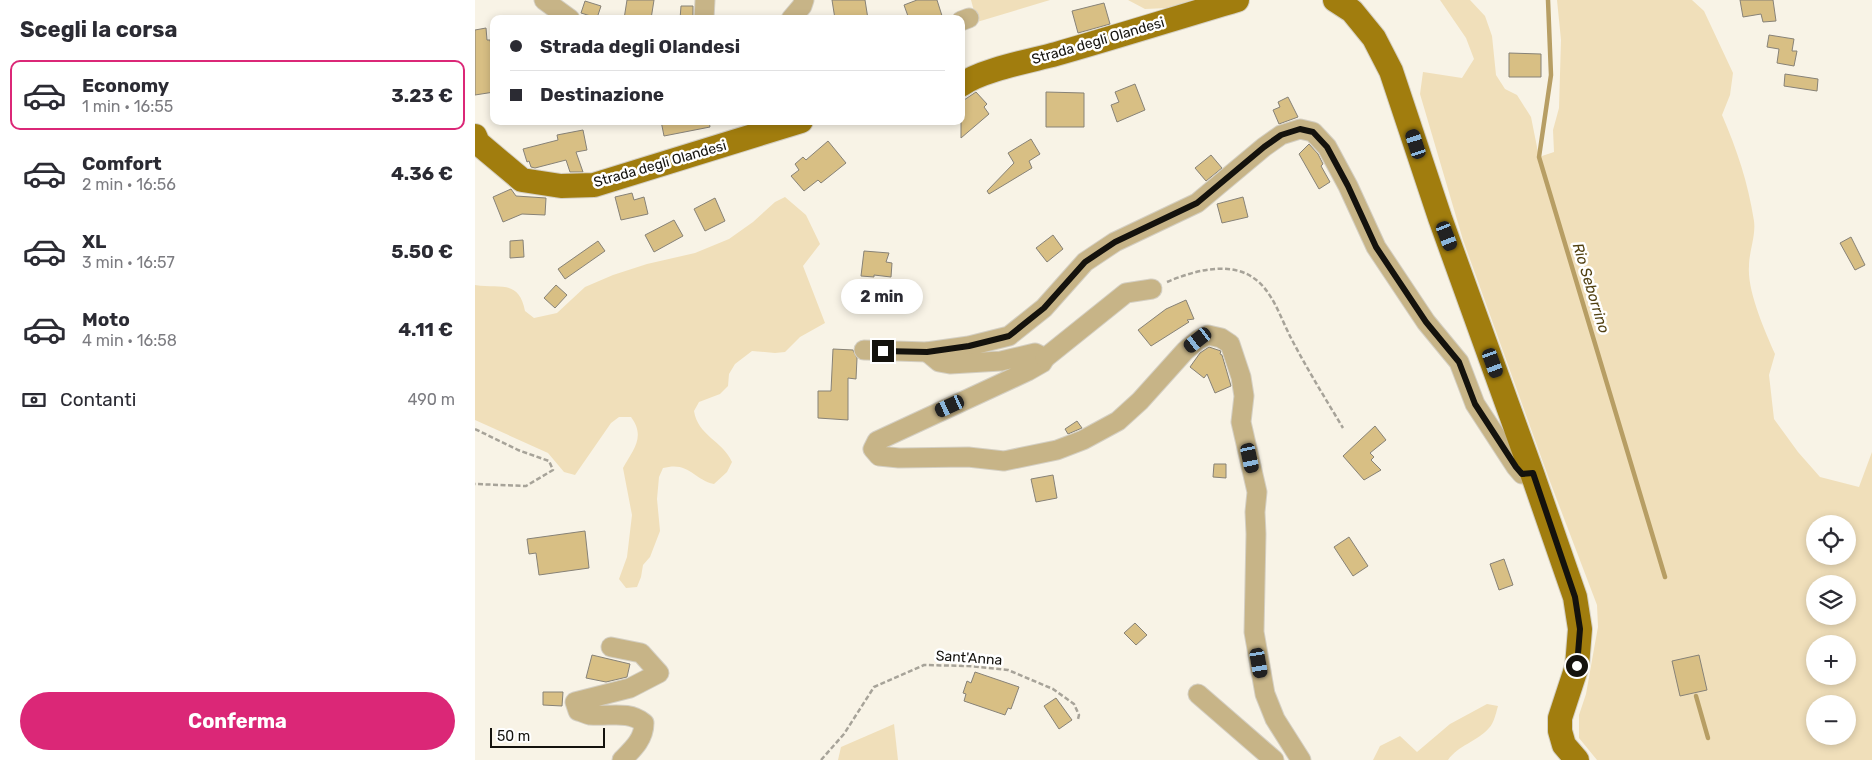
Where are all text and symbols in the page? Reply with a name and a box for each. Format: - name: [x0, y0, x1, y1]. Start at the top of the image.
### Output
- street label: Strada degli Olandesi: [1030, 14, 1166, 68]
- text: Scegli la corsa: [20, 16, 177, 43]
- text: Strada degli Olandesi: [540, 35, 740, 58]
- icon: car: [22, 73, 67, 118]
- text: Economy: [82, 74, 169, 97]
- text: Destinazione: [540, 83, 664, 106]
- text: 3.23 €: [391, 84, 453, 107]
- text: 1 min · 16:55: [82, 97, 173, 116]
- car: [1404, 127, 1427, 161]
- street label: Strada degli Olandesi: [592, 137, 728, 191]
- icon: car: [22, 151, 67, 196]
- text: Comfort: [82, 152, 162, 175]
- text: 4.36 €: [391, 162, 453, 185]
- text: 2 min · 16:56: [82, 175, 176, 194]
- car: [1434, 219, 1459, 253]
- icon: car: [22, 229, 67, 274]
- text: XL: [82, 230, 106, 253]
- text: 5.50 €: [391, 240, 453, 263]
- water label: Rio Seborrino: [1569, 241, 1613, 336]
- text: 3 min · 16:57: [82, 253, 175, 272]
- callout: 2 min: [842, 278, 924, 314]
- text: 2 min: [860, 287, 904, 306]
- icon: car: [22, 307, 67, 352]
- text: Moto: [82, 308, 130, 331]
- text: 4.11 €: [398, 318, 453, 341]
- car: [1181, 325, 1214, 355]
- text: 4 min · 16:58: [82, 331, 177, 350]
- route end: [872, 340, 894, 362]
- car: [1480, 346, 1505, 380]
- icon: cash: [20, 386, 48, 414]
- text: Contanti: [60, 388, 136, 411]
- text: 490 m: [407, 390, 455, 409]
- car: [933, 393, 966, 419]
- car: [1239, 442, 1260, 474]
- map controls: [1806, 515, 1856, 745]
- button: locate: [1806, 515, 1856, 565]
- button: layers: [1806, 575, 1856, 625]
- button: +: [1806, 635, 1856, 685]
- street label: Sant'Anna: [935, 647, 1003, 669]
- car: [1249, 647, 1268, 679]
- route start: [1566, 655, 1588, 677]
- button: Conferma: [20, 692, 455, 750]
- button: −: [1806, 695, 1856, 745]
- scale bar: [490, 725, 605, 748]
- text: 50 m: [497, 728, 530, 745]

